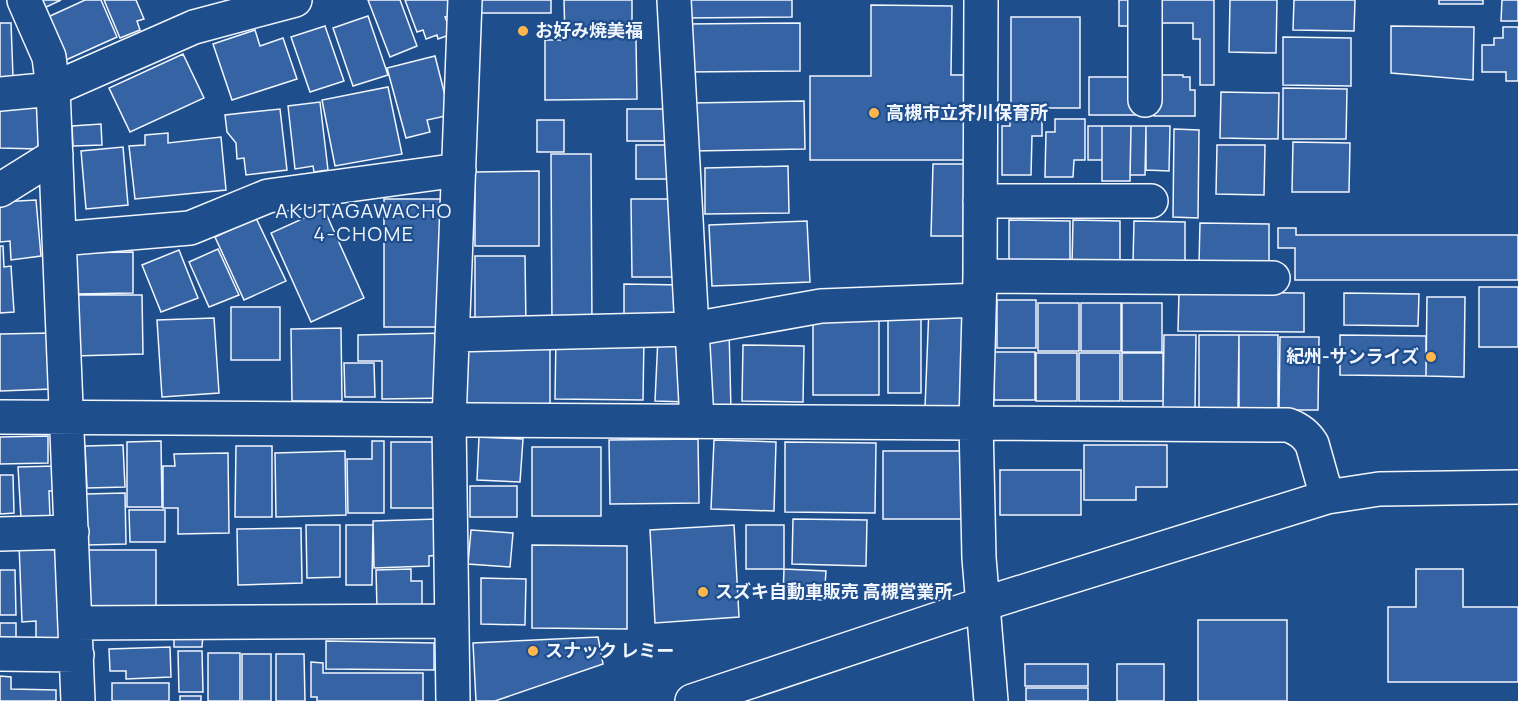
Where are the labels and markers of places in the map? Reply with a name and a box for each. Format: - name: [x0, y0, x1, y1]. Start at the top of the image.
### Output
- place label: お好み焼美福: [535, 18, 643, 42]
- marker: お好み焼美福: [516, 24, 530, 38]
- place label: 高槻市立芥川保育所: [886, 100, 1048, 124]
- marker: 高槻市立芥川保育所: [867, 106, 881, 120]
- place label: 紀州-サンライズ: [1286, 344, 1419, 368]
- marker: 紀州-サンライズ: [1424, 350, 1438, 364]
- place label: スズキ自動車販売 高槻営業所: [715, 579, 953, 603]
- marker: スズキ自動車販売 高槻営業所: [696, 585, 710, 599]
- place label: スナック レミー: [545, 638, 675, 662]
- marker: スナック レミー: [526, 644, 540, 658]

